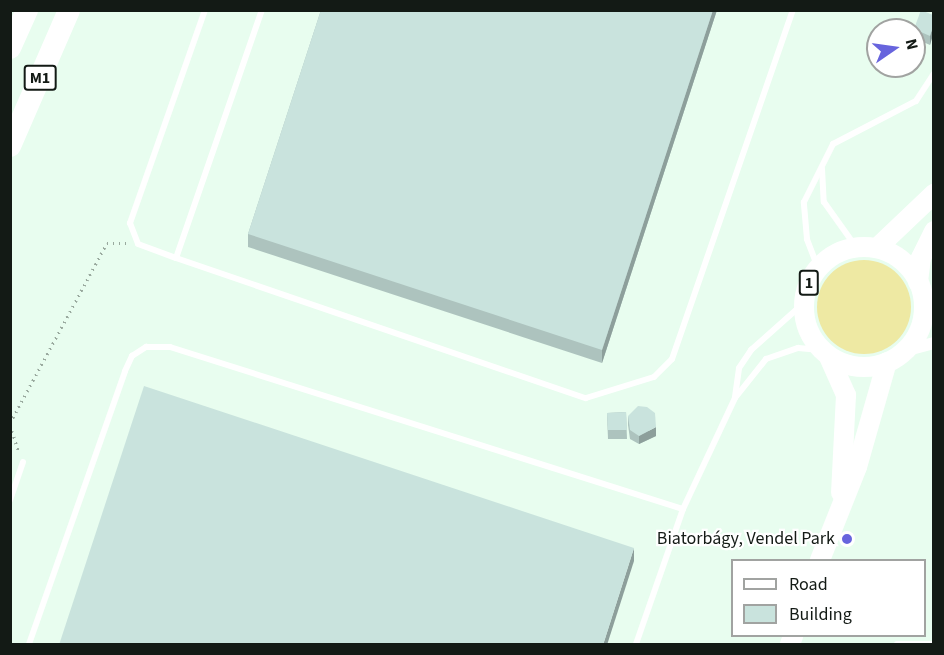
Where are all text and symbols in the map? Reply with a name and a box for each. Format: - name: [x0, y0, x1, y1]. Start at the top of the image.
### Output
- north arrow: [866, 18, 926, 78]
- text: N: [900, 37, 924, 52]
- road number: M1: [24, 65, 57, 91]
- road number: 1: [798, 270, 820, 296]
- place label: Biatorbágy, Vendel Park: [657, 528, 835, 550]
- marker: Biatorbágy, Vendel Park: [840, 532, 854, 546]
- legend: [731, 559, 926, 637]
- text: Road: [789, 572, 828, 597]
- text: Building: [789, 602, 852, 627]

